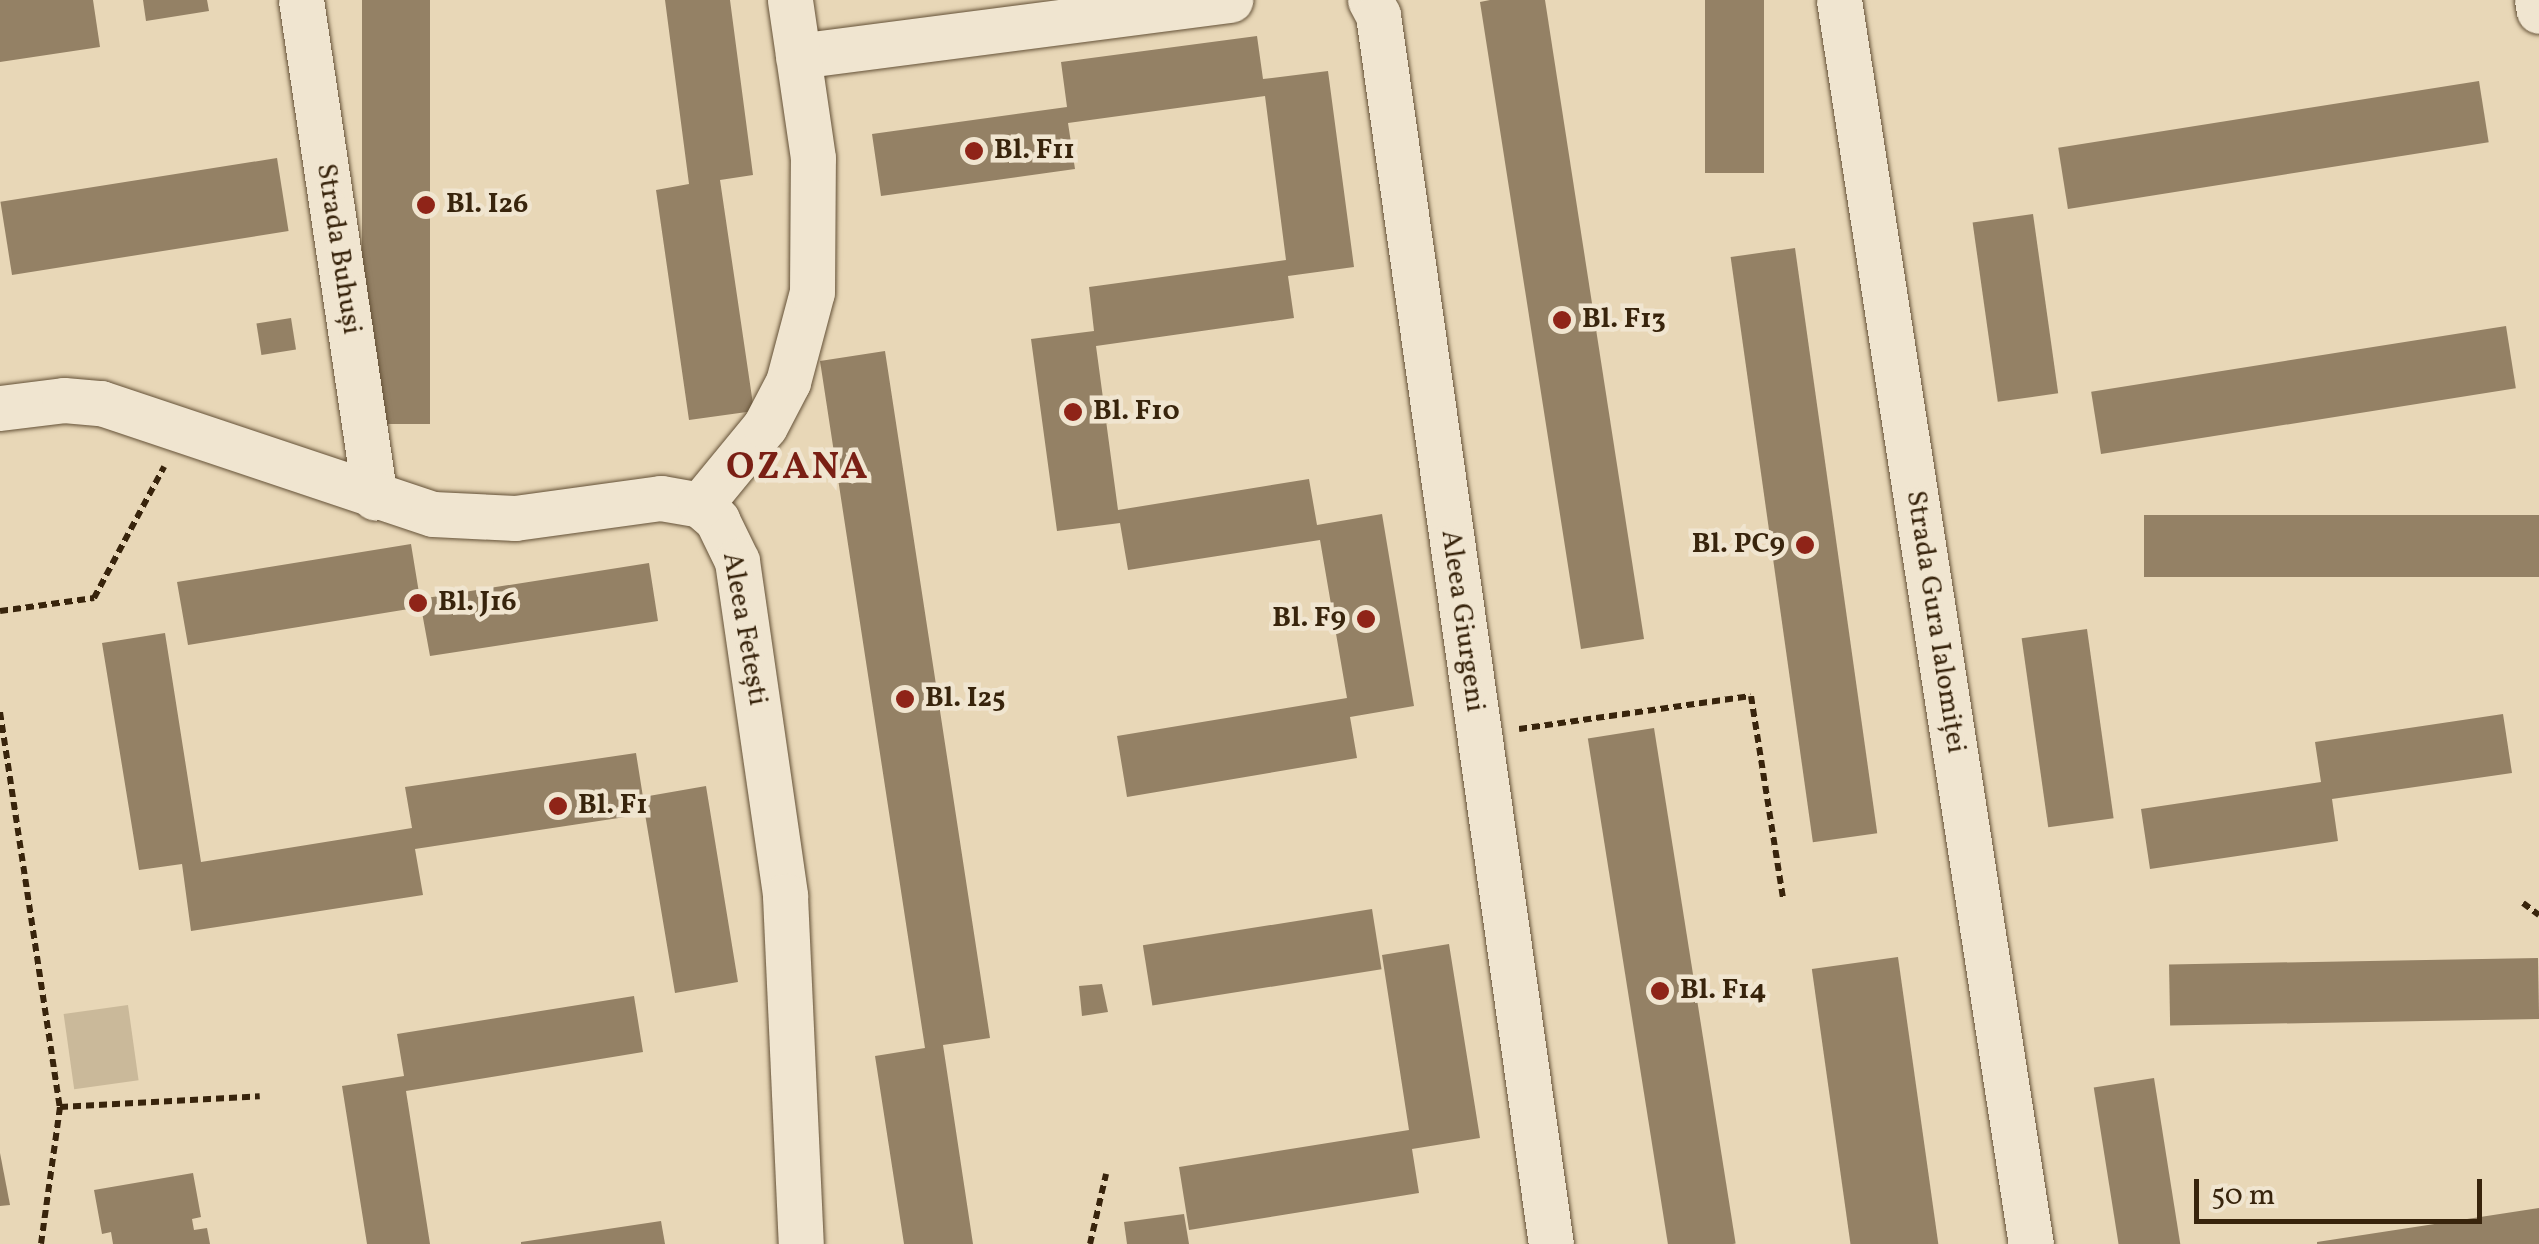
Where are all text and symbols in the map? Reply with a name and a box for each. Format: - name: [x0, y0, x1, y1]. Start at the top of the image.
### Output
- place label: Bl. F11: [994, 134, 1075, 168]
- marker: Bl. F11: [963, 140, 985, 162]
- street label: Strada Buhuși: [308, 161, 368, 337]
- place label: Bl. I26: [446, 188, 528, 222]
- marker: Bl. I26: [415, 194, 437, 216]
- place label: Bl. F13: [1582, 303, 1666, 337]
- marker: Bl. F13: [1551, 309, 1573, 331]
- place label: Bl. F10: [1093, 395, 1180, 429]
- marker: Bl. F10: [1062, 401, 1084, 423]
- district label: OZANA: [726, 446, 870, 492]
- street label: Strada Gura Ialomiței: [1898, 488, 1972, 756]
- street label: Aleea Giurgeni: [1433, 528, 1491, 714]
- place label: Bl. PC9: [1692, 528, 1785, 562]
- marker: Bl. PC9: [1794, 534, 1816, 556]
- street label: Aleea Fetești: [714, 550, 774, 708]
- place label: Bl. J16: [438, 586, 517, 620]
- marker: Bl. J16: [407, 592, 429, 614]
- place label: Bl. F9: [1272, 602, 1346, 636]
- marker: Bl. F9: [1355, 608, 1377, 630]
- place label: Bl. I25: [925, 682, 1006, 716]
- marker: Bl. I25: [894, 688, 916, 710]
- place label: Bl. F1: [578, 789, 648, 823]
- marker: Bl. F1: [547, 795, 569, 817]
- place label: Bl. F14: [1680, 974, 1767, 1008]
- marker: Bl. F14: [1649, 980, 1671, 1002]
- scale bar: [2199, 1159, 2486, 1221]
- text: 50 m: [2211, 1175, 2275, 1217]

